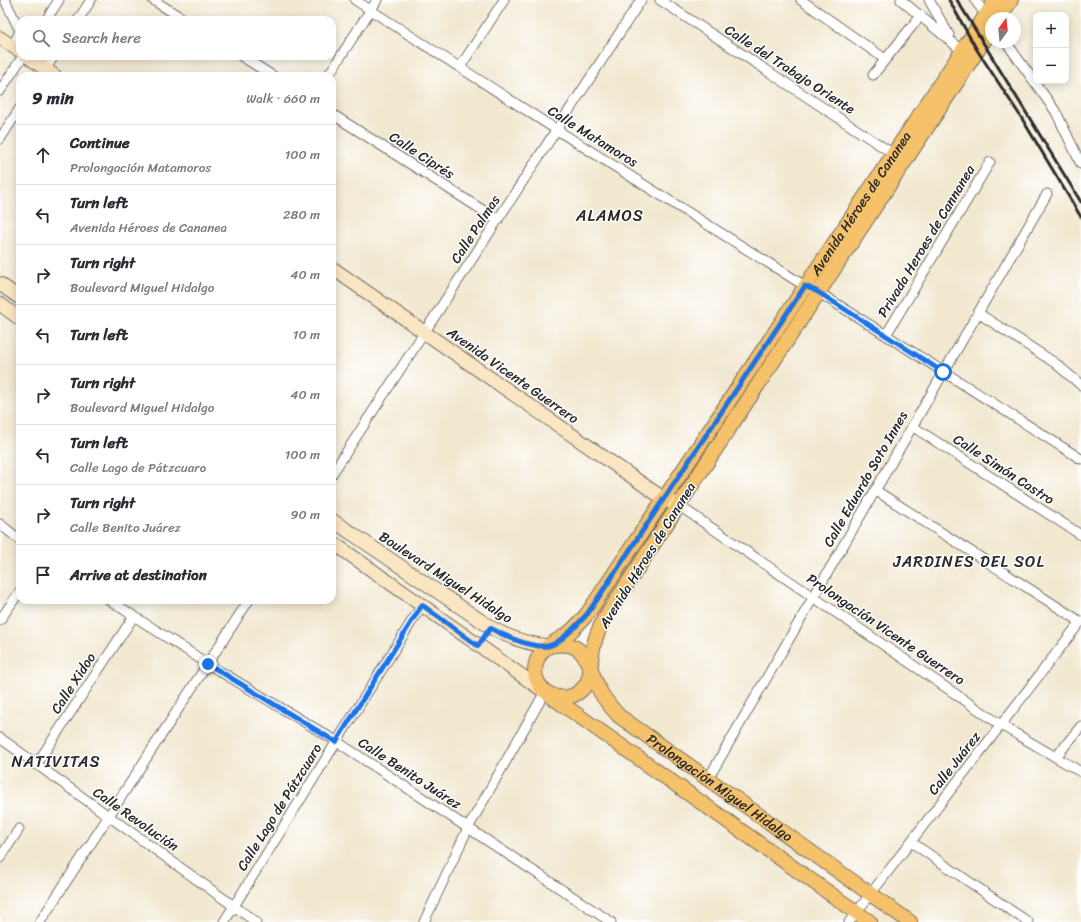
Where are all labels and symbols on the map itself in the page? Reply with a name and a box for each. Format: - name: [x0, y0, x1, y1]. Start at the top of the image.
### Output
- north arrow: [985, 12, 1021, 48]
- street label: Calle del Trabajo Oriente: [719, 18, 860, 121]
- street label: Calle Matamoros: [543, 99, 643, 174]
- street label: Calle Ciprés: [384, 125, 460, 186]
- street label: Avenida Héroes de Cananea: [803, 126, 918, 282]
- street label: Privada Heroes de Cannanea: [871, 159, 983, 322]
- street label: Calle Palmas: [444, 189, 507, 269]
- district label: ALAMOS: [575, 201, 644, 230]
- street label: Avenida Vicente Guerrero: [441, 320, 584, 431]
- route start: [934, 363, 952, 381]
- street label: Calle Eduardo Soto Innes: [816, 406, 915, 552]
- street label: Calle Simón Castro: [948, 427, 1059, 512]
- street label: Avenida Héroes de Cananea: [592, 477, 703, 634]
- street label: Boulevard Miguel Hidalgo: [374, 525, 518, 630]
- district label: JARDINES DEL SOL: [892, 547, 1045, 576]
- street label: Prolongación Vicente Guerrero: [801, 567, 970, 692]
- street label: Calle Xidoo: [44, 647, 103, 719]
- route end: [199, 655, 217, 673]
- street label: Calle Juárez: [921, 726, 988, 801]
- street label: Prolongación Miguel Hidalgo: [641, 727, 798, 849]
- street label: Calle Benito Juárez: [353, 730, 467, 817]
- street label: Calle Lago de Pátzcuaro: [230, 738, 329, 876]
- district label: NATIVITAS: [11, 747, 101, 776]
- street label: Calle Revolución: [87, 780, 184, 859]

